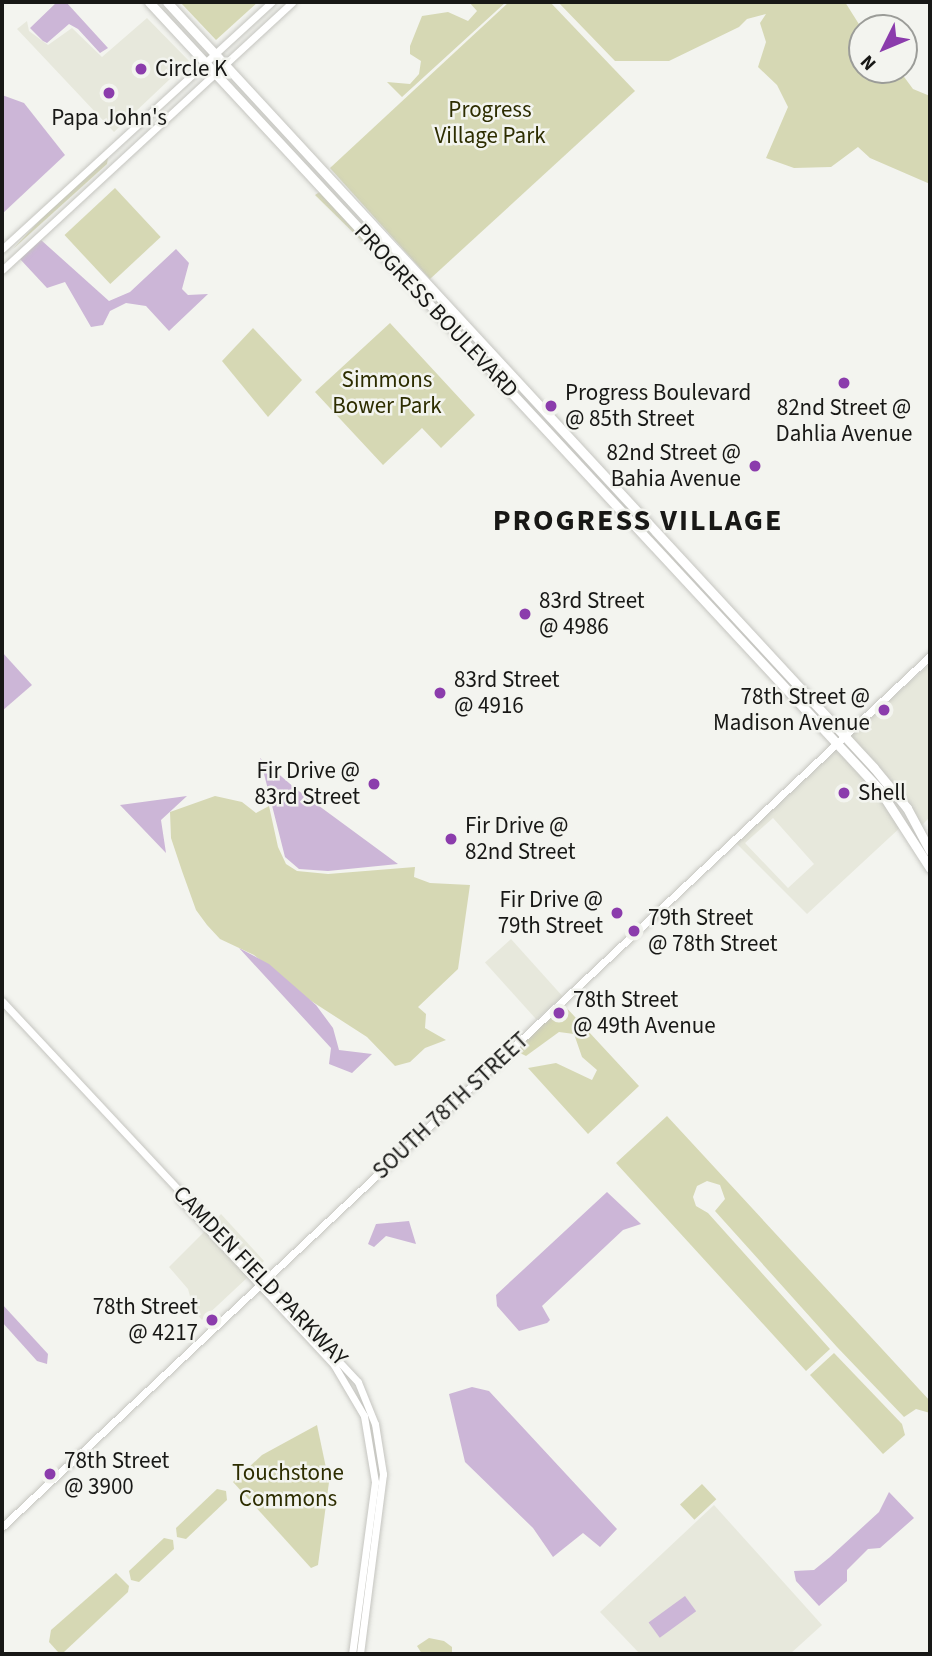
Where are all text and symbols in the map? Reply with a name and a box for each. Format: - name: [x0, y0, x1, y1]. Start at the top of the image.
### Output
- north arrow: [848, 14, 918, 84]
- text: N: [855, 48, 883, 76]
- place label: Circle K: [155, 55, 227, 83]
- marker: Circle K: [133, 61, 149, 77]
- marker: Papa John's: [101, 85, 117, 101]
- park label: Progress Village Park: [434, 96, 546, 150]
- place label: Papa John's: [51, 104, 167, 132]
- street label: PROGRESS BOULEVARD: [348, 218, 524, 404]
- park label: Simmons Bower Park: [332, 366, 442, 420]
- marker: 82nd Street @ Dahlia Avenue: [836, 375, 852, 391]
- place label: Progress Boulevard @ 85th Street: [565, 379, 751, 433]
- place label: 82nd Street @ Dahlia Avenue: [776, 394, 912, 448]
- marker: Progress Boulevard @ 85th Street: [543, 398, 559, 414]
- place label: 82nd Street @ Bahia Avenue: [606, 439, 741, 493]
- marker: 82nd Street @ Bahia Avenue: [747, 458, 763, 474]
- district label: PROGRESS VILLAGE: [495, 503, 781, 539]
- place label: 83rd Street @ 4986: [539, 587, 645, 641]
- marker: 83rd Street @ 4986: [517, 606, 533, 622]
- place label: 83rd Street @ 4916: [454, 666, 560, 720]
- place label: 78th Street @ Madison Avenue: [713, 683, 870, 737]
- marker: 83rd Street @ 4916: [432, 685, 448, 701]
- marker: 78th Street @ Madison Avenue: [876, 702, 892, 718]
- place label: Fir Drive @ 83rd Street: [254, 757, 360, 811]
- marker: Fir Drive @ 83rd Street: [366, 776, 382, 792]
- place label: Shell: [858, 779, 906, 807]
- marker: Shell: [836, 785, 852, 801]
- place label: Fir Drive @ 82nd Street: [465, 812, 575, 866]
- marker: Fir Drive @ 82nd Street: [443, 831, 459, 847]
- place label: Fir Drive @ 79th Street: [498, 886, 603, 940]
- place label: 79th Street @ 78th Street: [648, 904, 777, 958]
- marker: Fir Drive @ 79th Street: [609, 905, 625, 921]
- marker: 79th Street @ 78th Street: [626, 923, 642, 939]
- place label: 78th Street @ 49th Avenue: [573, 986, 716, 1040]
- marker: 78th Street @ 49th Avenue: [551, 1005, 567, 1021]
- street label: SOUTH 78TH STREET: [367, 1027, 535, 1185]
- street label: CAMDEN FIELD PARKWAY: [167, 1180, 353, 1372]
- place label: 78th Street @ 4217: [93, 1293, 198, 1347]
- marker: 78th Street @ 4217: [204, 1312, 220, 1328]
- place label: 78th Street @ 3900: [64, 1447, 169, 1501]
- park label: Touchstone Commons: [232, 1459, 344, 1513]
- marker: 78th Street @ 3900: [42, 1466, 58, 1482]

